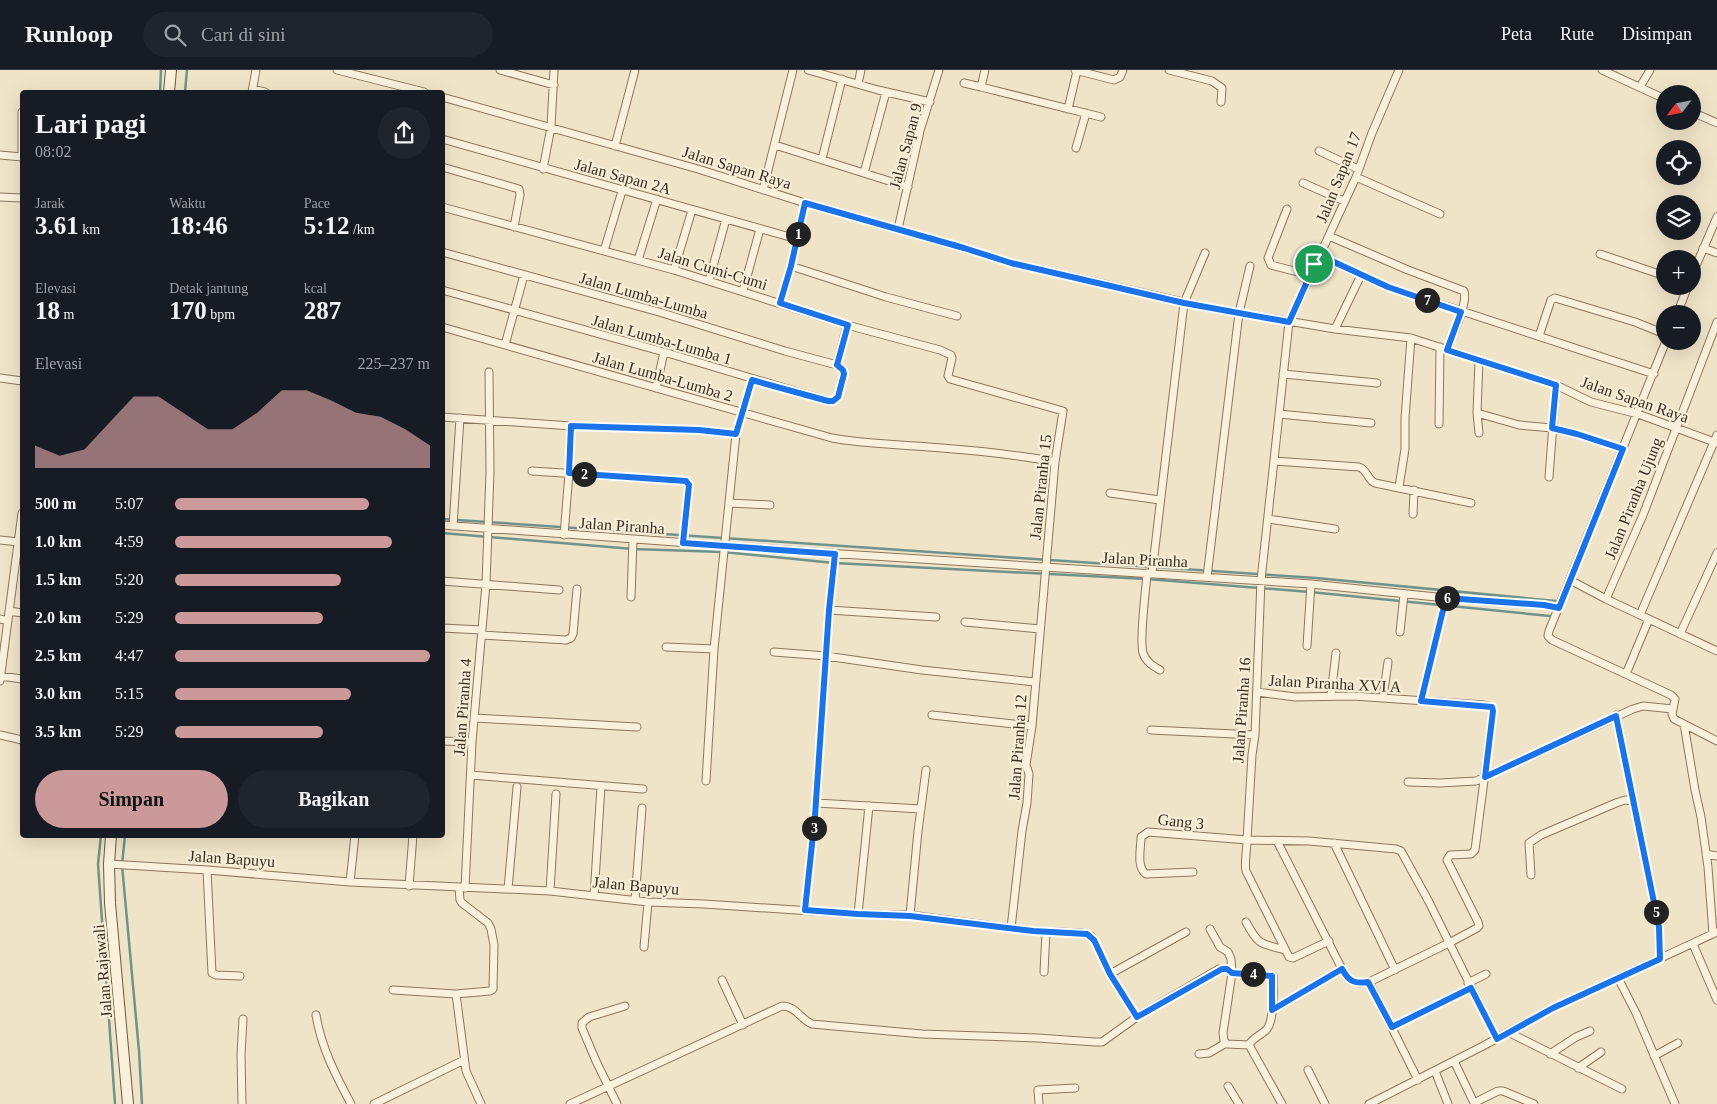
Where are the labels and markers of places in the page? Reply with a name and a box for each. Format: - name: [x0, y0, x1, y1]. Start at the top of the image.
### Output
- pin: 1: [786, 222, 810, 246]
- pin: [1293, 243, 1335, 285]
- pin: 7: [1414, 288, 1440, 312]
- pin: 2: [572, 462, 596, 486]
- pin: 6: [1434, 586, 1460, 610]
- pin: 3: [802, 816, 826, 840]
- pin: 5: [1644, 900, 1668, 924]
- pin: 4: [1240, 962, 1266, 986]

